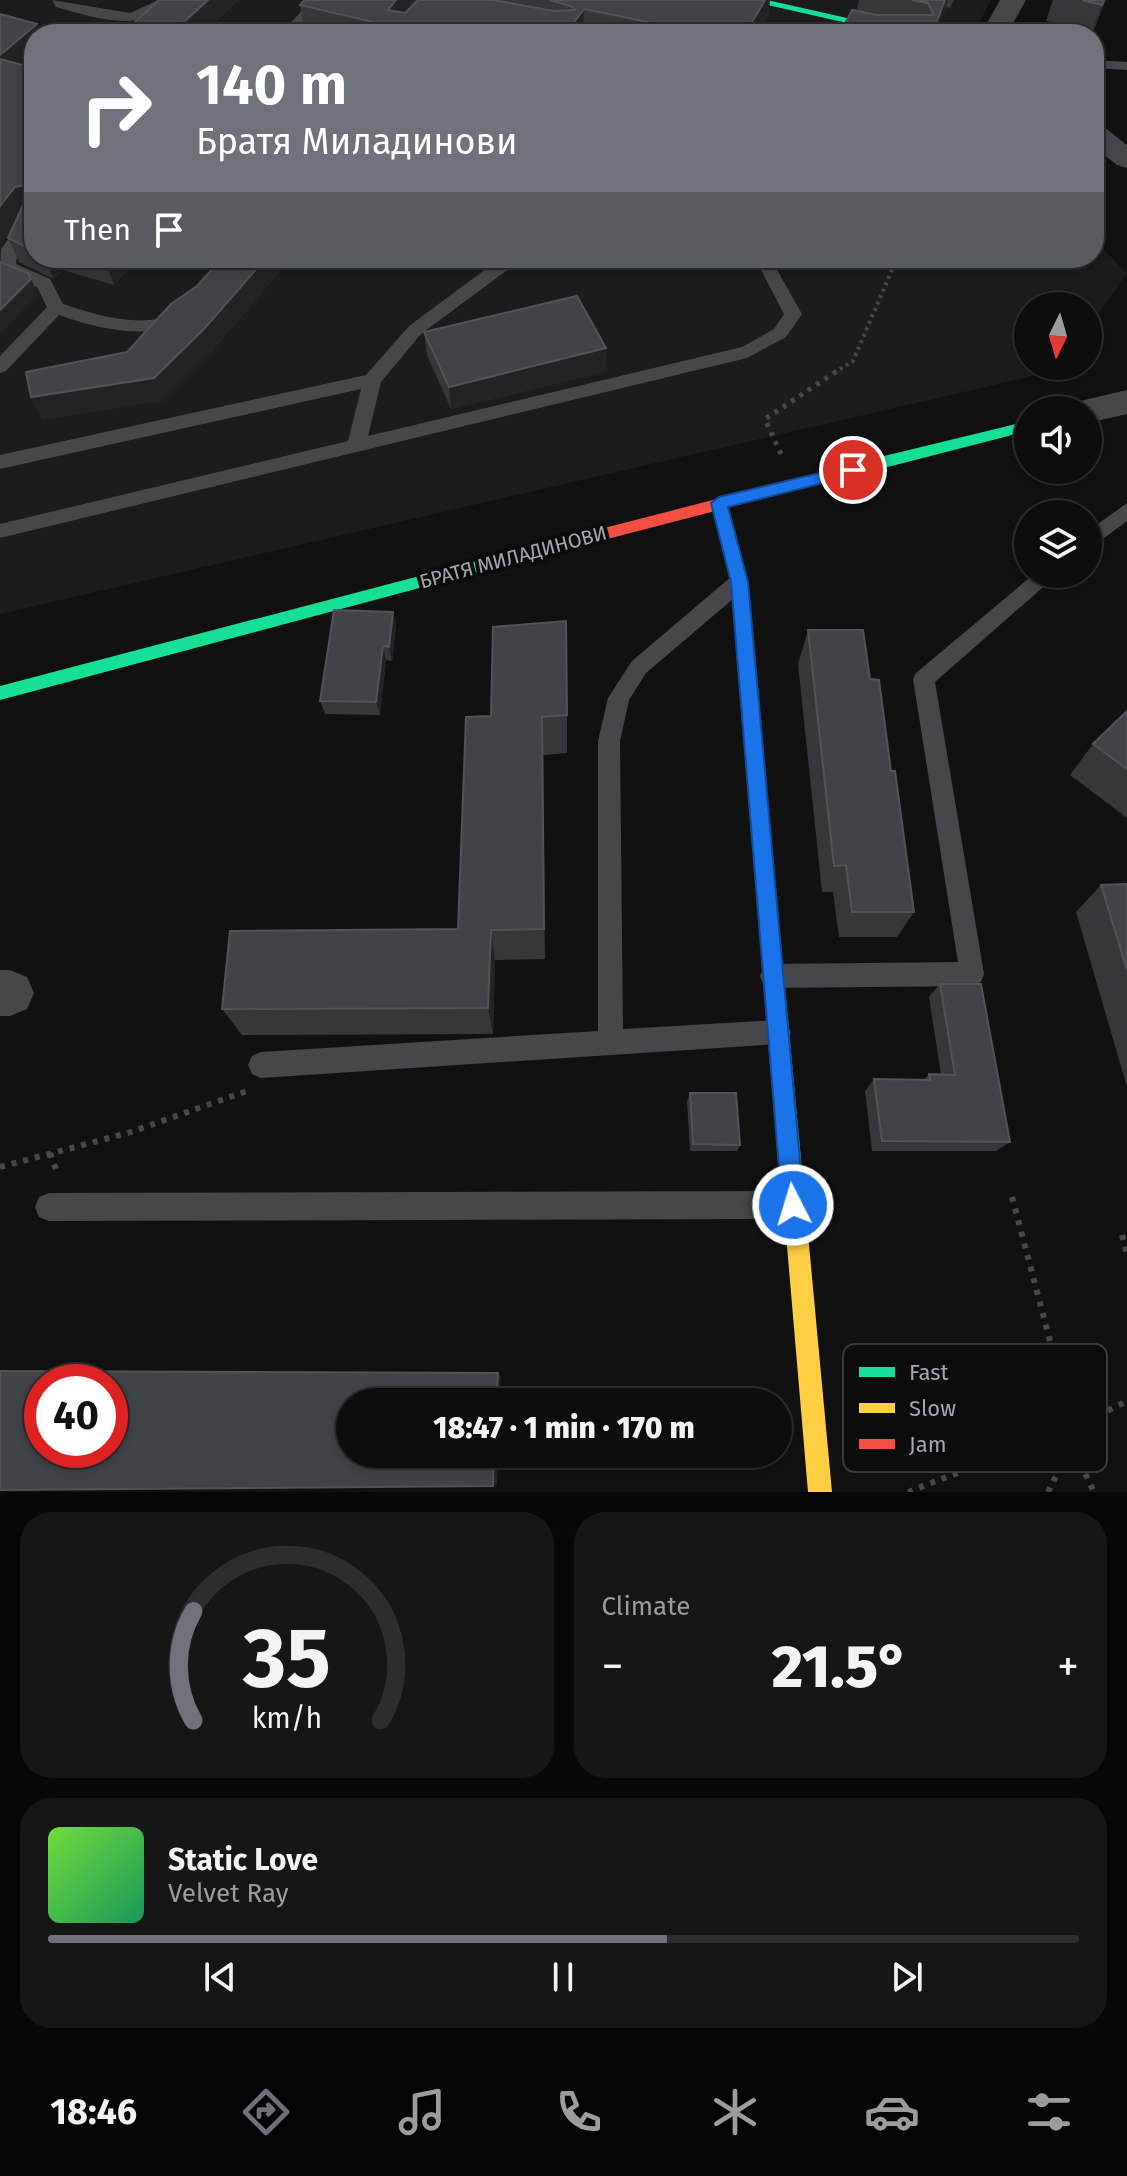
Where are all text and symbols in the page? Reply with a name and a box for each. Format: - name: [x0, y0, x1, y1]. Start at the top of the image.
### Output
- text: 140 m: [196, 52, 347, 119]
- icon: right: [64, 56, 168, 160]
- text: Братя Миладинови: [196, 120, 518, 164]
- icon: arrive: [147, 208, 191, 252]
- text: Then: [64, 212, 131, 248]
- north arrow: [1014, 292, 1102, 380]
- map controls: [1014, 292, 1102, 588]
- button: sound: [1014, 396, 1102, 484]
- pin: [819, 436, 887, 504]
- icon: arrive: [831, 448, 875, 492]
- button: layers: [1014, 500, 1102, 588]
- street label: БРАТЯ МИЛАДИНОВИ: [417, 520, 609, 594]
- position arrow: [751, 1163, 835, 1247]
- legend: [843, 1344, 1107, 1472]
- text: Fast: [909, 1359, 949, 1386]
- speed limit sign: 40: [24, 1364, 128, 1468]
- text: Slow: [909, 1395, 956, 1422]
- text: 18:47 · 1 min · 170 m: [433, 1410, 695, 1446]
- text: Jam: [909, 1431, 947, 1458]
- text: Climate: [602, 1591, 690, 1622]
- text: 35: [242, 1609, 331, 1709]
- text: 21.5°: [772, 1631, 909, 1703]
- text: −: [602, 1640, 624, 1693]
- text: +: [1057, 1640, 1079, 1693]
- text: km/h: [251, 1701, 322, 1736]
- text: Static Love: [168, 1842, 318, 1878]
- text: Velvet Ray: [168, 1878, 288, 1909]
- icon: previous: [198, 1955, 242, 1999]
- icon: pause: [541, 1955, 585, 1999]
- icon: next: [885, 1955, 929, 1999]
- icon: directions: [238, 2084, 294, 2140]
- icon: music: [394, 2084, 450, 2140]
- icon: phone: [551, 2084, 607, 2140]
- icon: climate: [707, 2084, 763, 2140]
- icon: car: [864, 2084, 920, 2140]
- icon: filters: [1021, 2084, 1077, 2140]
- text: 18:46: [50, 2090, 137, 2134]

